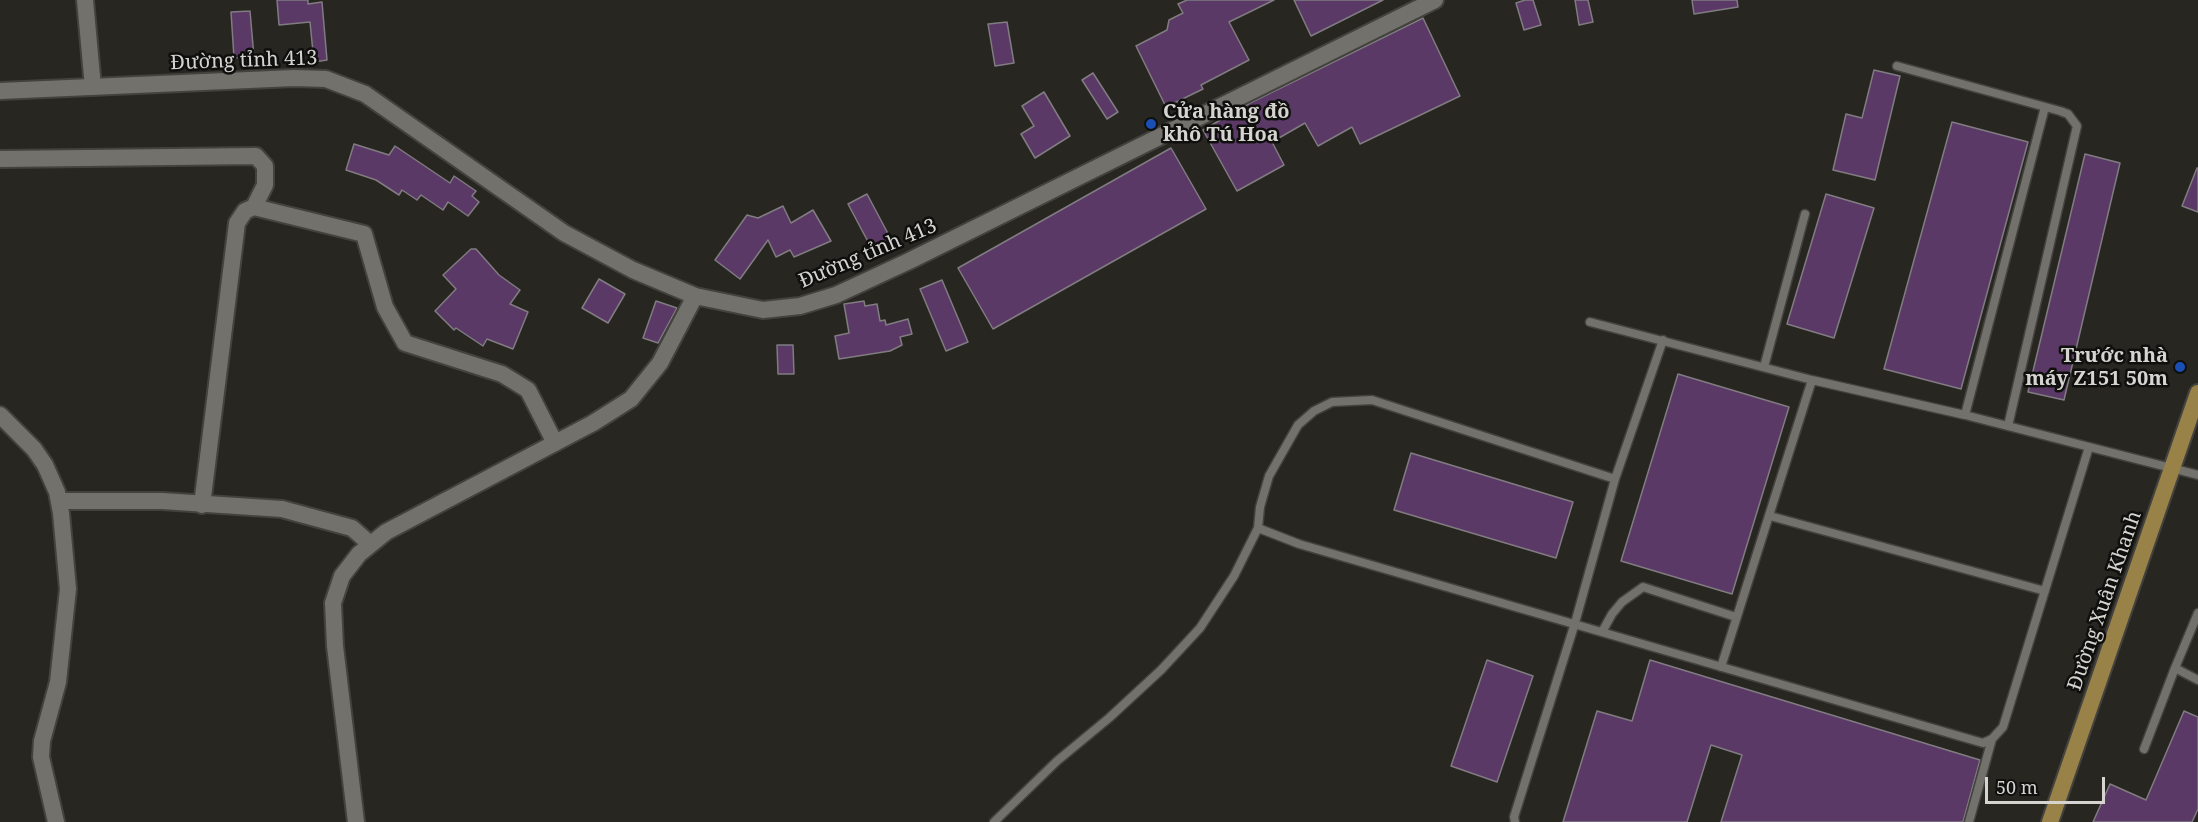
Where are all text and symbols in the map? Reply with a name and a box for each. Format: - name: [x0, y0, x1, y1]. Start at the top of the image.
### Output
- street label: Đường tỉnh 413: [170, 46, 318, 76]
- place label: Cửa hàng đồ khô Tú Hoa: [1163, 100, 1289, 147]
- marker: Cửa hàng đồ khô Tú Hoa: [1144, 117, 1158, 131]
- street label: Đường tỉnh 413: [796, 214, 940, 294]
- place label: Trước nhà máy Z151 50m: [2025, 344, 2168, 391]
- marker: Trước nhà máy Z151 50m: [2173, 360, 2187, 374]
- street label: Đường Xuân Khanh: [2063, 508, 2147, 694]
- scale bar: [1988, 765, 2108, 803]
- text: 50 m: [1996, 775, 2038, 799]

